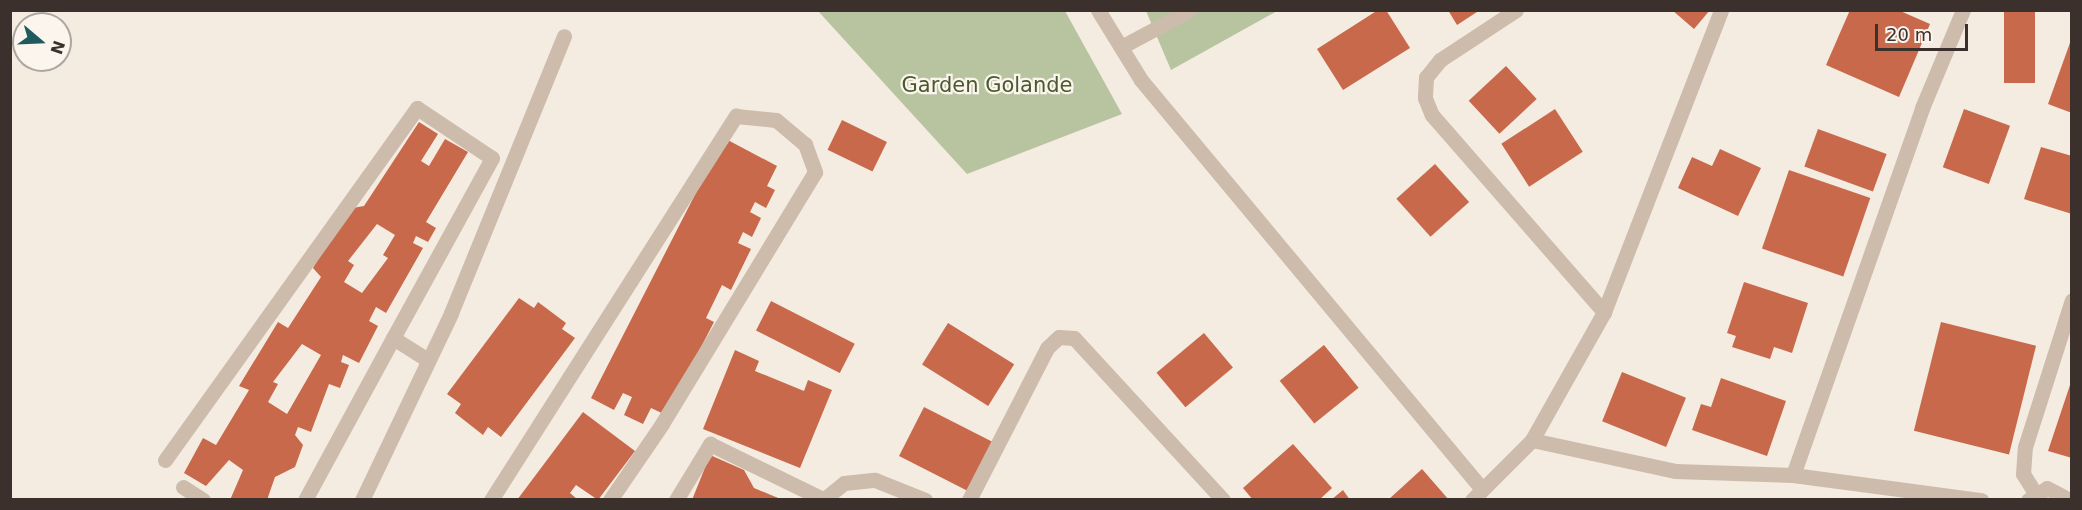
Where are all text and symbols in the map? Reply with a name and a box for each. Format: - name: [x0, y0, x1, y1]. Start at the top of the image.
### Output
- north arrow: [12, 12, 72, 72]
- scale bar: [1878, 12, 1971, 50]
- text: 20 m: [1886, 24, 1932, 45]
- text: N: [46, 38, 69, 57]
- park label: Garden Golande: [901, 72, 1073, 98]

